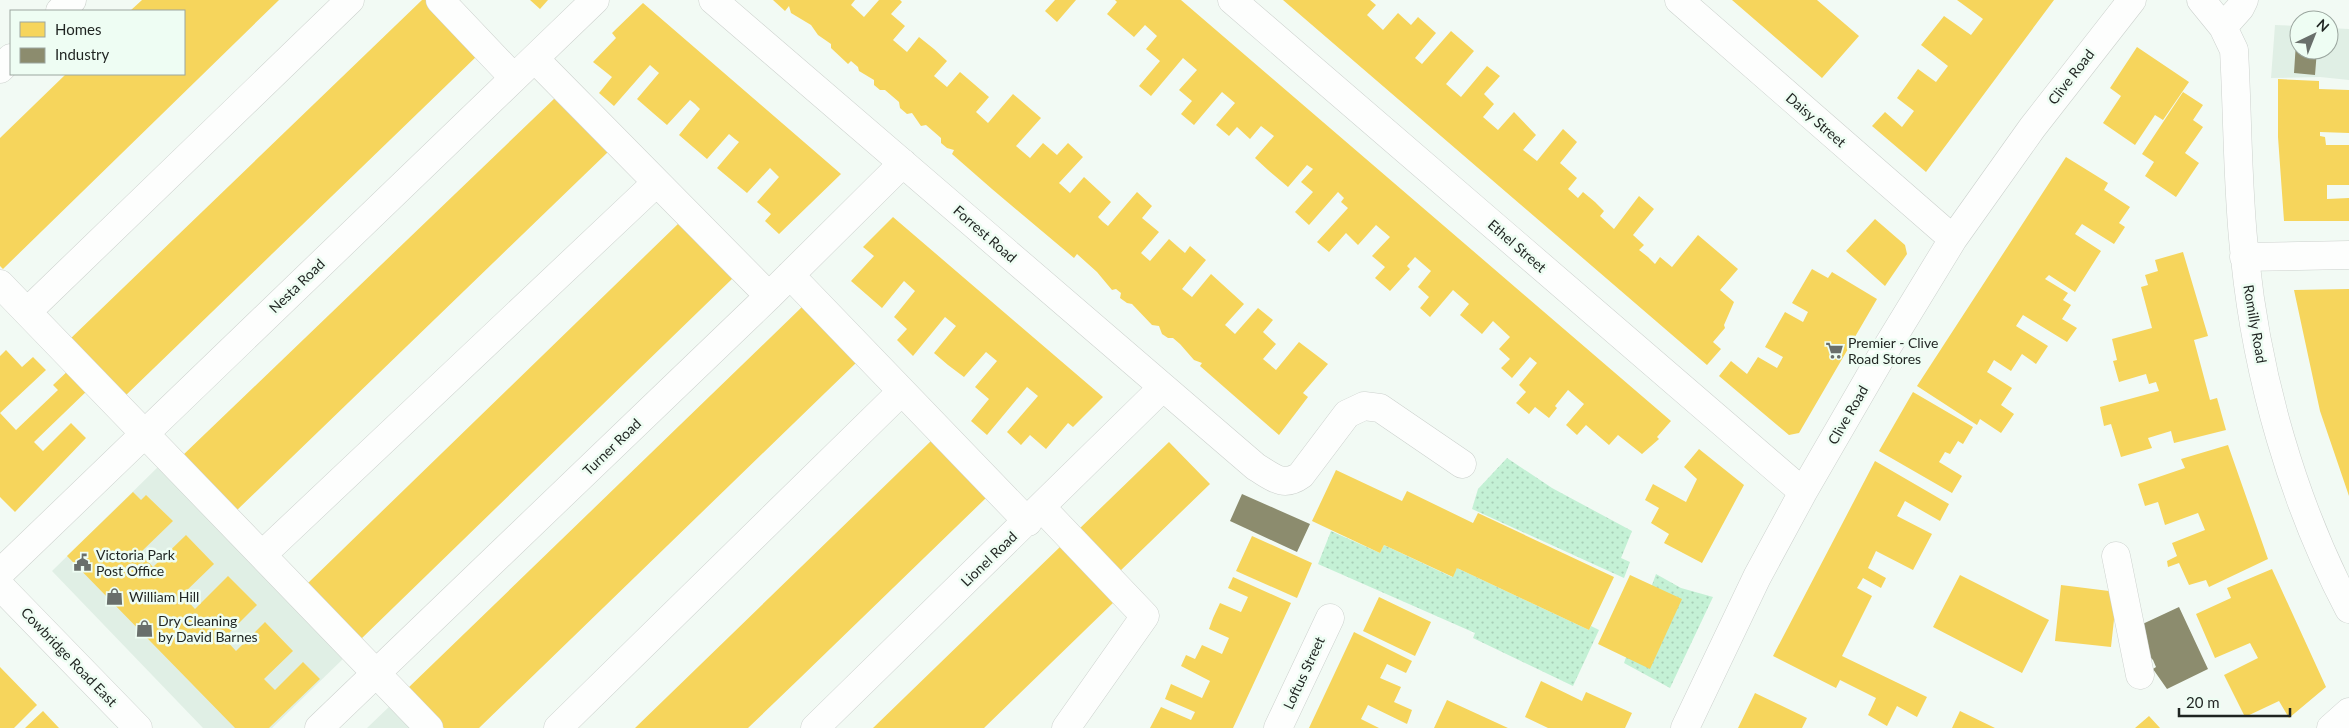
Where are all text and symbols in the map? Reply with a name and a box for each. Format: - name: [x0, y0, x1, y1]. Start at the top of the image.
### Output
- legend: [10, 10, 185, 75]
- north arrow: [2289, 10, 2339, 60]
- text: N: [2313, 15, 2333, 35]
- text: Homes: [55, 20, 101, 38]
- text: Industry: [55, 45, 110, 63]
- street label: Clive Road: [2044, 46, 2097, 108]
- street label: Daisy Street: [1783, 89, 1850, 150]
- street label: Forrest Road: [950, 202, 1020, 266]
- street label: Ethel Street: [1485, 216, 1550, 276]
- street label: Nesta Road: [265, 255, 328, 316]
- street label: Romilly Road: [2240, 283, 2271, 364]
- place label: Premier - Clive Road Stores: [1848, 334, 1938, 367]
- supermarket icon: Premier - Clive Road Stores: [1824, 341, 1844, 361]
- street label: Clive Road: [1824, 382, 1871, 447]
- street label: Turner Road: [579, 415, 644, 479]
- street label: Lionel Road: [957, 528, 1020, 590]
- place label: Victoria Park Post Office: [96, 546, 176, 579]
- public building icon: Victoria Park Post Office: [72, 553, 92, 573]
- shop icon: William Hill: [105, 587, 125, 607]
- place label: William Hill: [129, 588, 199, 605]
- street label: Cowbridge Road East: [18, 604, 121, 710]
- place label: Dry Cleaning by David Barnes: [158, 612, 258, 645]
- shop icon: Dry Cleaning by David Barnes: [134, 619, 154, 639]
- street label: Loftus Street: [1279, 634, 1328, 712]
- scale bar: [2179, 686, 2290, 718]
- text: 20 m: [2186, 693, 2220, 711]

